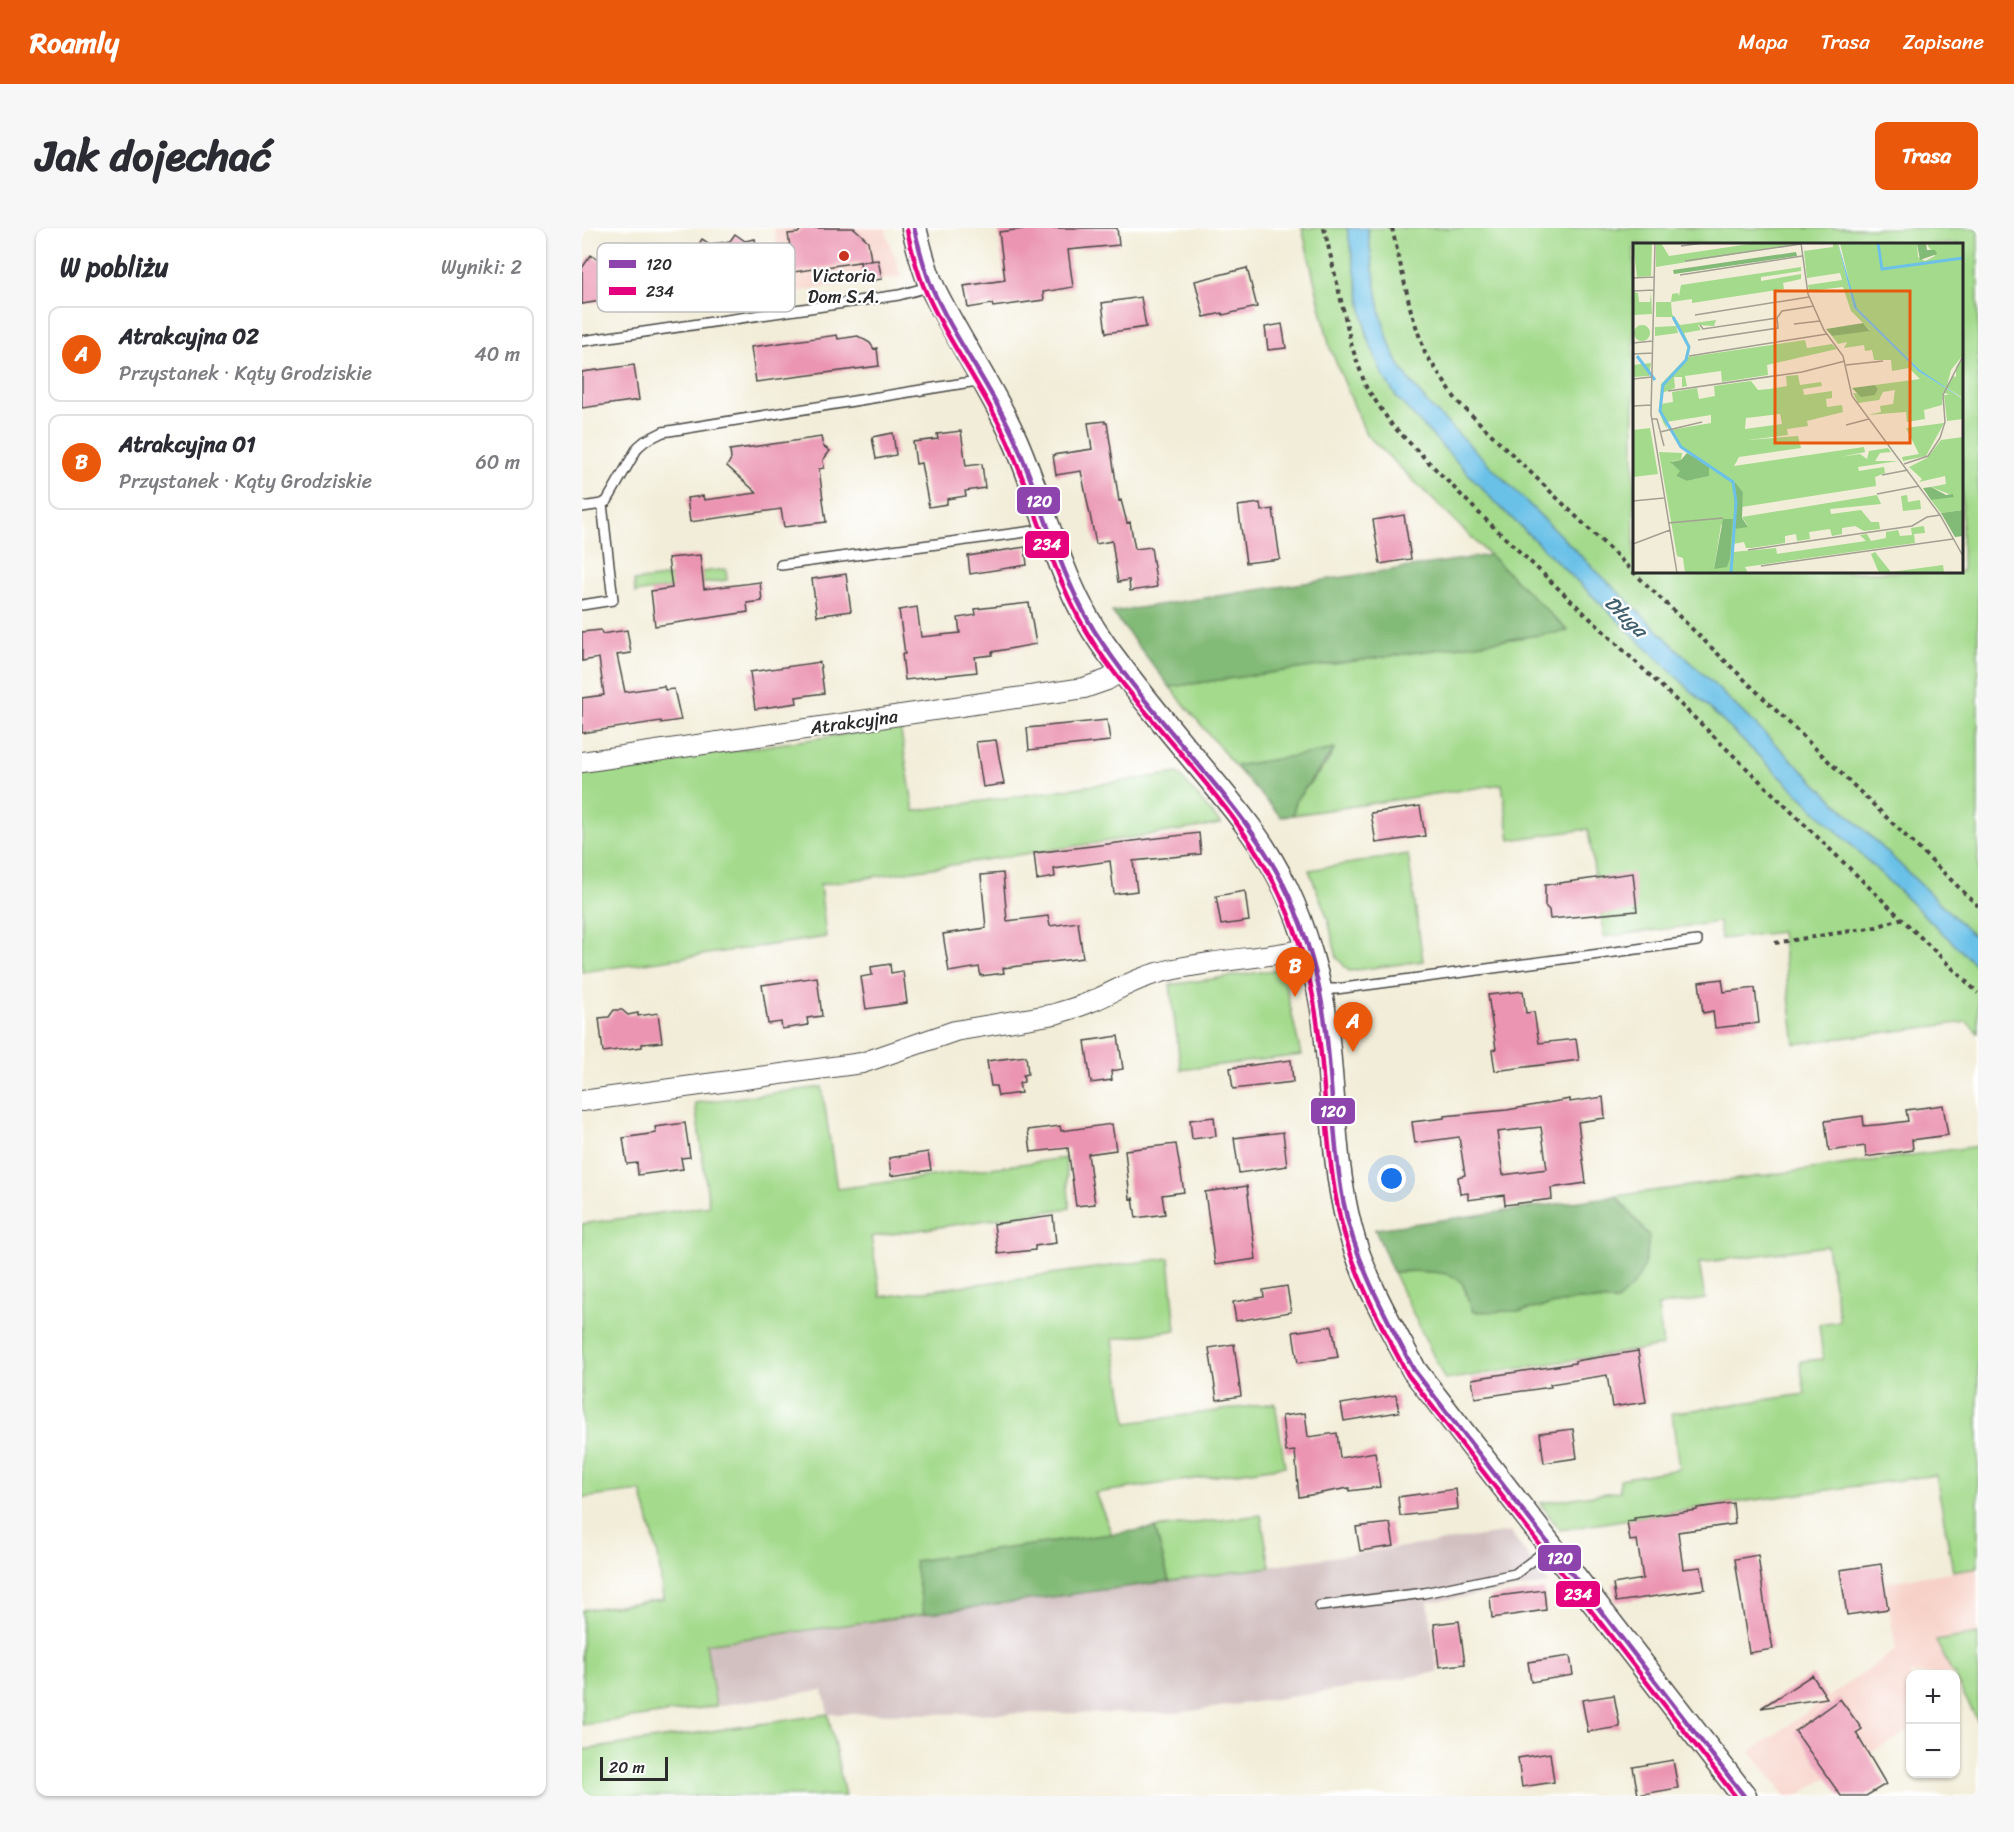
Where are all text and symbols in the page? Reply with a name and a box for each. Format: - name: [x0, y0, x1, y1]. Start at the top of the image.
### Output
- text: Roamly: [30, 18, 119, 67]
- text: Mapa: [1738, 23, 1788, 61]
- text: Trasa: [1821, 23, 1870, 61]
- text: Zapisane: [1903, 23, 1984, 61]
- text: Jak dojechać: [36, 119, 271, 193]
- button: Trasa: [1875, 122, 1978, 190]
- legend: [597, 243, 795, 312]
- inset map: [1633, 243, 1963, 573]
- text: W pobliżu: [60, 244, 169, 290]
- marker: Victoria Dom S.A.: [837, 249, 851, 263]
- text: Wyniki: 2: [441, 250, 522, 285]
- text: 120: [646, 250, 672, 279]
- place label: Victoria Dom S.A.: [808, 260, 880, 313]
- text: 234: [646, 277, 674, 306]
- text: Atrakcyjna 02: [119, 317, 259, 356]
- text: A: [75, 337, 88, 372]
- text: 40 m: [474, 337, 520, 372]
- text: Przystanek · Kąty Grodziskie: [119, 356, 372, 391]
- text: Atrakcyjna 01: [119, 425, 256, 464]
- text: B: [75, 445, 88, 480]
- text: 60 m: [475, 445, 520, 480]
- text: Przystanek · Kąty Grodziskie: [119, 464, 372, 499]
- line badge: 120: [1016, 486, 1061, 515]
- text: 120: [1026, 487, 1052, 516]
- line badge: 234: [1024, 530, 1070, 559]
- text: 234: [1032, 530, 1061, 559]
- water label: Długa: [1596, 587, 1658, 648]
- street label: Atrakcyjna: [807, 700, 901, 744]
- pin: B: [1276, 948, 1314, 997]
- pin: A: [1334, 1002, 1372, 1052]
- line badge: 120: [1310, 1097, 1356, 1125]
- text: 120: [1320, 1097, 1346, 1126]
- your location: [1377, 1164, 1406, 1193]
- line badge: 120: [1537, 1544, 1582, 1572]
- text: 120: [1547, 1544, 1573, 1573]
- line badge: 234: [1555, 1580, 1601, 1608]
- text: 234: [1563, 1580, 1592, 1609]
- map controls: [1906, 1670, 1960, 1778]
- button: +: [1906, 1670, 1960, 1724]
- button: −: [1906, 1724, 1960, 1778]
- text: 20 m: [609, 1753, 645, 1782]
- scale bar: [600, 1754, 668, 1782]

